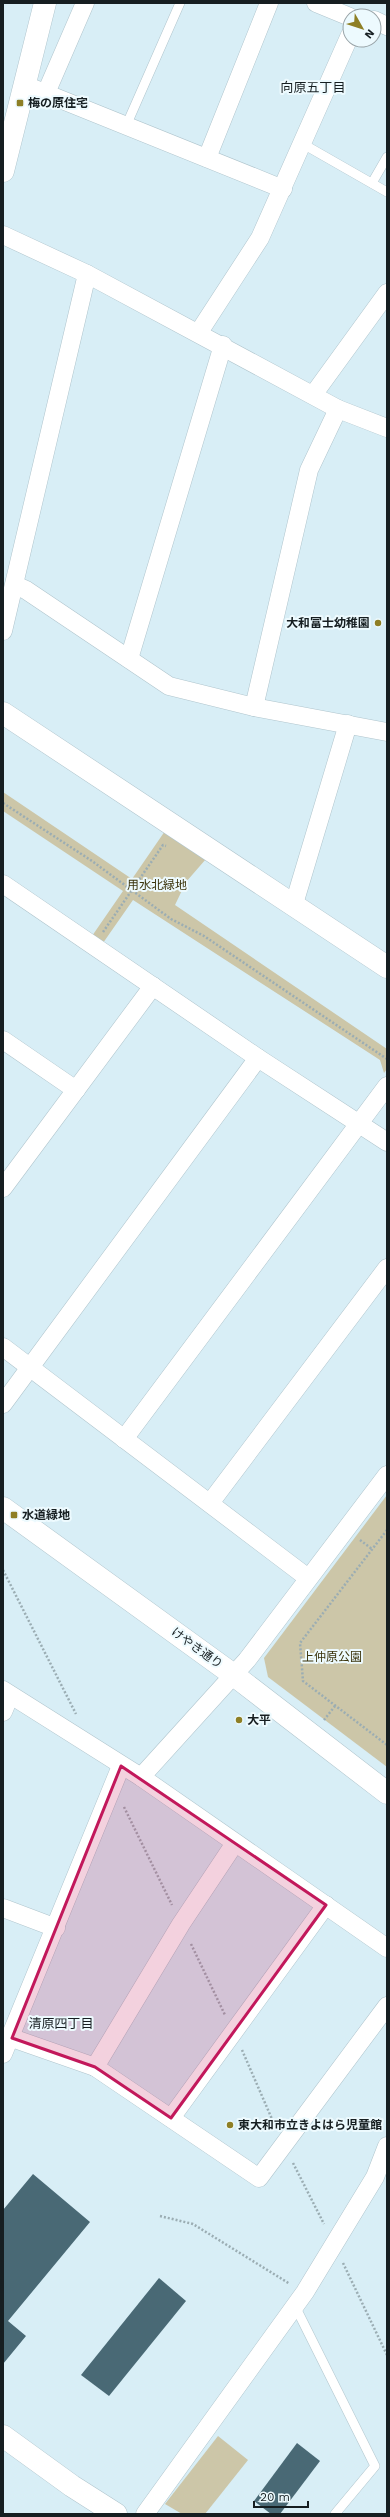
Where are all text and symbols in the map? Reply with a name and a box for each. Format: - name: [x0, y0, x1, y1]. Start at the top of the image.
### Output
- north arrow: [342, 8, 382, 48]
- text: N: [362, 27, 377, 41]
- district label: 向原五丁目: [280, 80, 346, 95]
- place label: 梅の原住宅: [28, 96, 88, 110]
- marker: 梅の原住宅: [15, 98, 25, 108]
- place label: 大和富士幼稚園: [286, 616, 370, 630]
- marker: 大和富士幼稚園: [373, 618, 383, 628]
- park label: 用水北緑地: [127, 878, 187, 892]
- place label: 水道緑地: [22, 1508, 70, 1522]
- marker: 水道緑地: [9, 1510, 19, 1520]
- street label: けやき通り: [169, 1625, 225, 1671]
- park label: 上仲原公園: [302, 1650, 362, 1664]
- place label: 大平: [247, 1713, 271, 1727]
- marker: 大平: [234, 1715, 244, 1725]
- district label: 清原四丁目: [28, 2016, 94, 2031]
- place label: 東大和市立きよはら児童館: [238, 2118, 382, 2132]
- marker: 東大和市立きよはら児童館: [225, 2120, 235, 2130]
- scale bar: [254, 2483, 308, 2509]
- text: 20 m: [260, 2490, 290, 2504]

